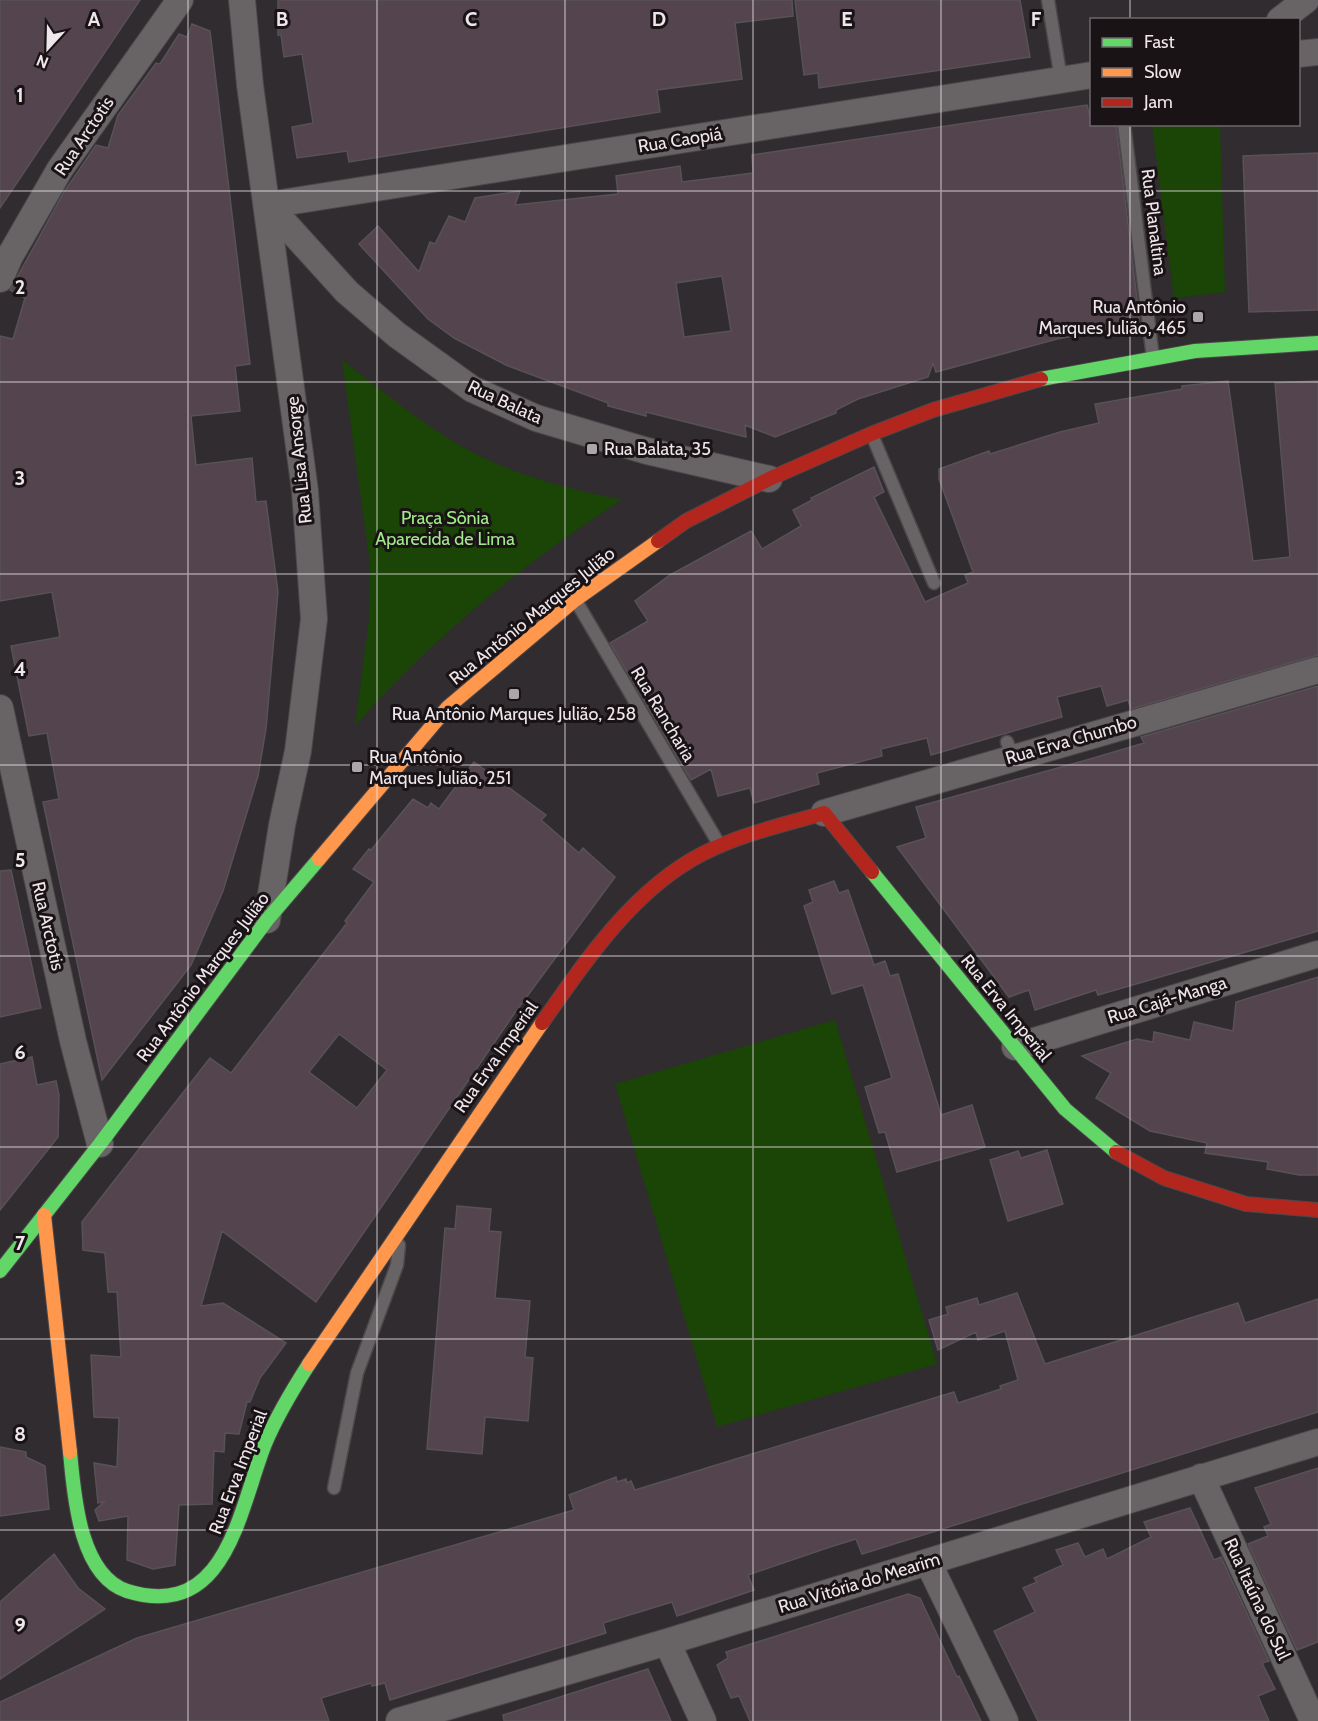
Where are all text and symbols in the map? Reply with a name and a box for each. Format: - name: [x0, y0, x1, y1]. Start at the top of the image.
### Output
- text: A: [88, 7, 101, 31]
- text: B: [276, 7, 288, 31]
- text: C: [465, 7, 477, 31]
- text: D: [652, 7, 666, 31]
- text: E: [841, 7, 853, 31]
- text: F: [1031, 7, 1042, 31]
- north arrow: [18, 18, 78, 78]
- legend: [1090, 18, 1300, 126]
- text: Fast: [1144, 31, 1175, 53]
- text: N: [34, 51, 51, 72]
- text: Slow: [1144, 61, 1181, 83]
- text: 1: [16, 83, 24, 107]
- text: Jam: [1143, 91, 1173, 113]
- street label: Rua Arctotis: [50, 92, 118, 180]
- street label: Rua Caopiá: [636, 122, 724, 158]
- street label: Rua Planaltina: [1137, 167, 1171, 277]
- text: 2: [15, 275, 25, 299]
- place label: Rua Antônio Marques Julião, 465: [1038, 296, 1186, 339]
- marker: Rua Antônio Marques Julião, 465: [1191, 310, 1205, 324]
- street label: Rua Balata: [464, 375, 546, 429]
- street label: Rua Lisa Ansorge: [281, 395, 317, 525]
- place label: Rua Balata, 35: [604, 438, 711, 460]
- marker: Rua Balata, 35: [585, 442, 599, 456]
- text: 3: [15, 466, 25, 490]
- park label: Praça Sônia Aparecida de Lima: [375, 507, 515, 550]
- street label: Rua Antônio Marques Julião: [445, 542, 619, 690]
- text: 4: [14, 657, 26, 681]
- street label: Rua Rancharia: [626, 662, 700, 766]
- marker: Rua Antônio Marques Julião, 258: [507, 687, 521, 701]
- place label: Rua Antônio Marques Julião, 258: [392, 703, 636, 725]
- street label: Rua Erva Chumbo: [1003, 711, 1139, 769]
- place label: Rua Antônio Marques Julião, 251: [369, 746, 511, 789]
- marker: Rua Antônio Marques Julião, 251: [350, 760, 364, 774]
- text: 5: [15, 848, 25, 872]
- street label: Rua Arctotis: [27, 879, 69, 973]
- street label: Rua Antônio Marques Julião: [132, 888, 274, 1066]
- street label: Rua Erva Imperial: [956, 950, 1056, 1067]
- street label: Rua Cajá-Manga: [1105, 971, 1230, 1029]
- street label: Rua Erva Imperial: [449, 996, 543, 1117]
- text: 6: [14, 1040, 26, 1064]
- text: 7: [15, 1231, 26, 1255]
- street label: Rua Erva Imperial: [204, 1406, 272, 1537]
- text: 8: [14, 1422, 26, 1446]
- street label: Rua Itaúna do Sul: [1219, 1534, 1295, 1664]
- street label: Rua Vitória do Mearim: [775, 1548, 943, 1618]
- text: 9: [14, 1613, 26, 1637]

